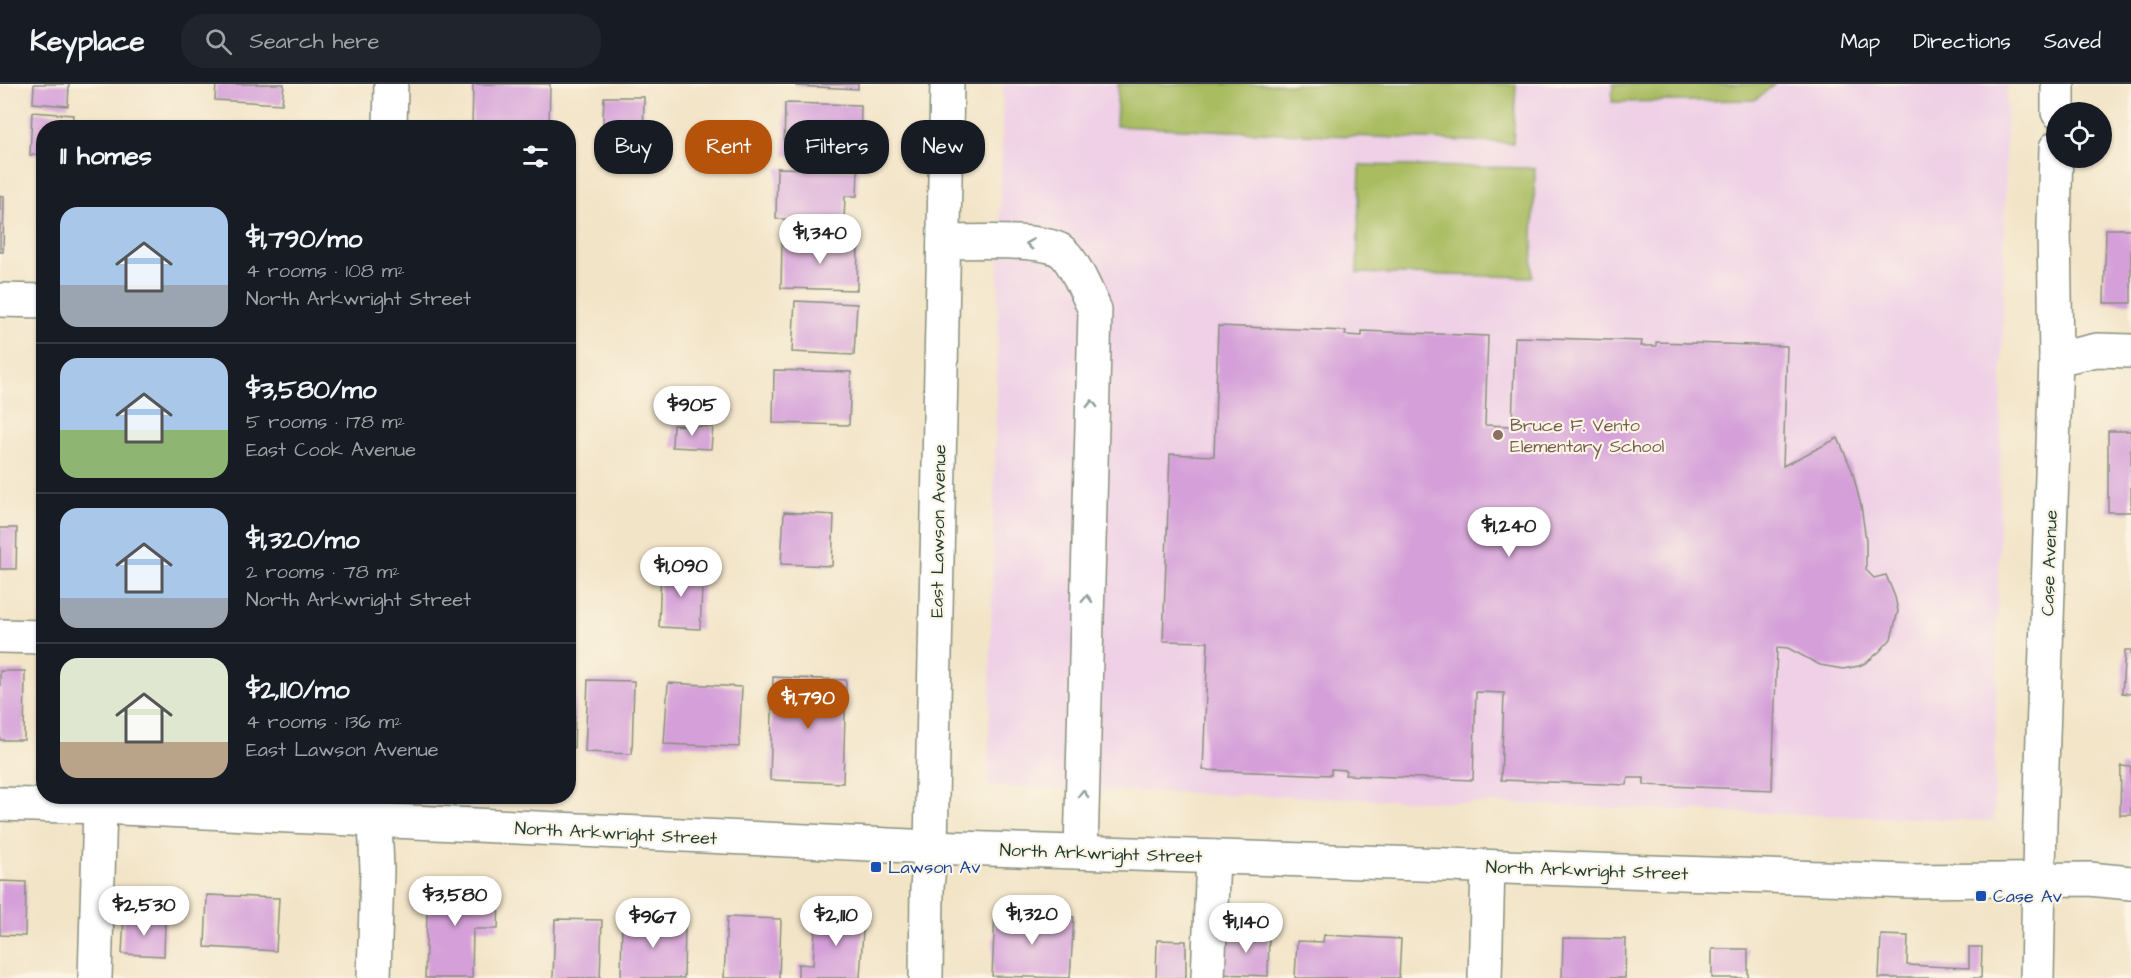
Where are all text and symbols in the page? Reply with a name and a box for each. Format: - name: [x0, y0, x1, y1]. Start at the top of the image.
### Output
- search box: [181, 14, 601, 68]
- text: Keyplace: [30, 22, 145, 61]
- icon: search: [202, 25, 235, 58]
- text: Search here: [250, 26, 379, 57]
- text: Map: [1840, 27, 1880, 56]
- text: Directions: [1913, 27, 2011, 56]
- text: Saved: [2044, 27, 2101, 56]
- map controls: [2046, 102, 2112, 168]
- button: locate: [2046, 102, 2112, 168]
- chip: Buy: [594, 120, 673, 174]
- chip: Rent: [685, 120, 772, 174]
- chip: Filters: [784, 120, 889, 174]
- chip: New: [901, 120, 985, 174]
- text: 11 homes: [60, 138, 152, 174]
- icon: filters: [519, 140, 552, 173]
- pin: $1,340: [771, 214, 869, 265]
- text: $1,340: [793, 219, 847, 247]
- text: $1,790/mo: [246, 221, 362, 257]
- icon: home: [108, 231, 180, 303]
- one-way arrow: [1025, 238, 1034, 251]
- text: 4 rooms · 108 m²: [246, 257, 405, 285]
- text: North Arkwright Street: [246, 285, 471, 313]
- text: $3,580/mo: [246, 372, 377, 408]
- icon: home: [108, 382, 180, 454]
- pin: $905: [656, 386, 728, 437]
- text: $905: [667, 391, 717, 419]
- one-way arrow: [1086, 400, 1099, 409]
- text: 5 rooms · 178 m²: [246, 408, 405, 436]
- place label: Bruce F. Vento Elementary School: [1510, 413, 1665, 460]
- marker: Bruce F. Vento Elementary School: [1491, 428, 1505, 442]
- text: East Cook Avenue: [246, 436, 416, 464]
- street label: East Lawson Avenue: [924, 444, 953, 618]
- pin: $1,240: [1460, 507, 1558, 558]
- street label: Case Avenue: [2035, 509, 2064, 617]
- text: $1,240: [1482, 512, 1536, 540]
- text: $1,320/mo: [246, 522, 360, 558]
- icon: home: [108, 532, 180, 604]
- pin: $1,090: [632, 547, 730, 598]
- text: $1,090: [654, 552, 708, 580]
- text: 2 rooms · 78 m²: [246, 558, 400, 586]
- text: North Arkwright Street: [246, 586, 471, 614]
- one-way arrow: [1081, 595, 1094, 604]
- text: $2,110/mo: [246, 672, 350, 708]
- pin: $1,790: [759, 679, 857, 730]
- icon: home: [108, 682, 180, 754]
- text: $1,790: [781, 684, 835, 712]
- text: 4 rooms · 136 m²: [246, 708, 402, 736]
- text: East Lawson Avenue: [246, 736, 439, 764]
- one-way arrow: [1076, 789, 1089, 798]
- street label: North Arkwright Street: [514, 816, 719, 852]
- street label: North Arkwright Street: [999, 837, 1203, 871]
- street label: North Arkwright Street: [1485, 854, 1689, 888]
- place label: Lawson Av: [888, 855, 981, 880]
- marker: Lawson Av: [869, 860, 883, 874]
- pin: $3,580: [406, 876, 504, 927]
- text: $3,580: [423, 881, 487, 909]
- place label: Case Av: [1993, 884, 2062, 909]
- pin: $2,530: [95, 886, 193, 937]
- marker: Case Av: [1974, 889, 1988, 903]
- text: $2,530: [112, 891, 176, 919]
- pin: $1,320: [983, 895, 1081, 946]
- pin: $2,110: [787, 896, 885, 947]
- pin: $967: [617, 898, 689, 949]
- text: $1,320: [1006, 900, 1058, 928]
- text: $2,110: [814, 901, 858, 929]
- text: $967: [629, 903, 677, 931]
- pin: $1,140: [1197, 903, 1295, 954]
- text: $1,140: [1223, 908, 1269, 936]

